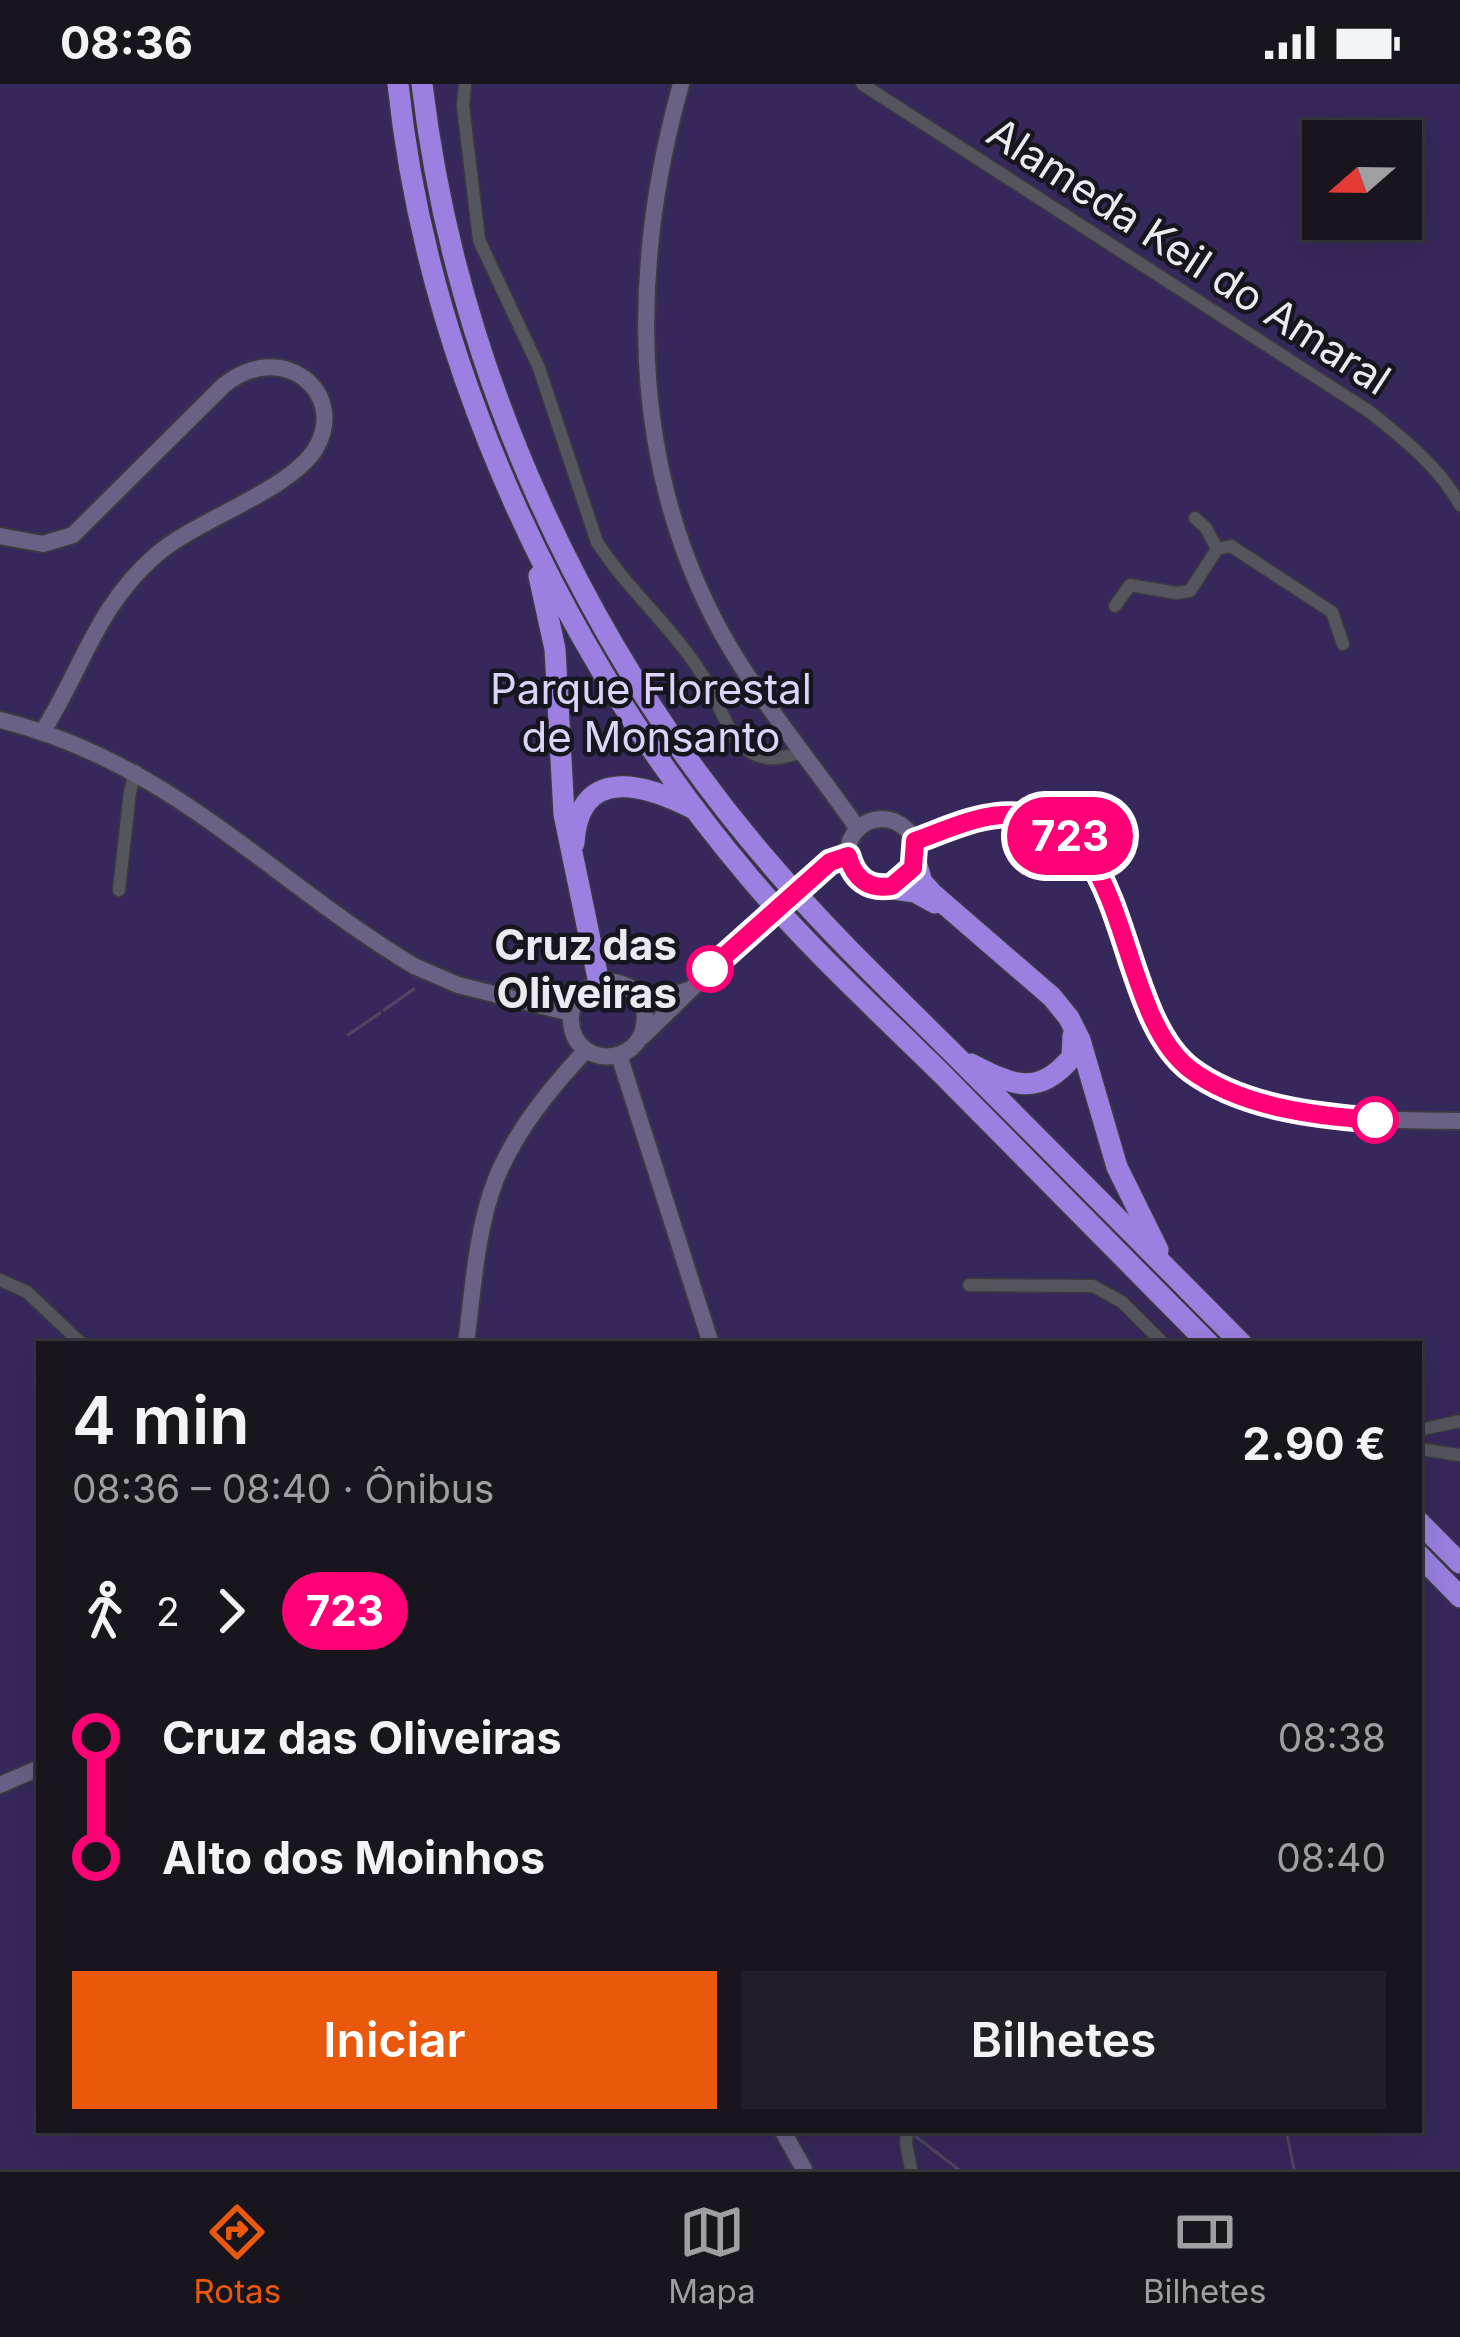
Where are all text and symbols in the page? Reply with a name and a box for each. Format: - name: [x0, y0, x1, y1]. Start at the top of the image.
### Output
- text: 08:36: [60, 15, 193, 70]
- street label: Alameda Keil do Amaral: [978, 106, 1400, 405]
- north arrow: [1302, 120, 1422, 240]
- map controls: [1302, 120, 1422, 240]
- park label: Parque Florestal de Monsanto: [490, 663, 812, 762]
- line badge: 723: [1001, 797, 1139, 875]
- text: 723: [1031, 810, 1109, 861]
- place label: Cruz das Oliveiras: [494, 919, 677, 1018]
- marker: Cruz das Oliveiras: [688, 947, 732, 991]
- unlabelled marker: [1353, 1098, 1397, 1142]
- text: 4 min: [72, 1380, 250, 1460]
- text: 2.90 €: [1242, 1416, 1386, 1471]
- text: 08:36 – 08:40 · Ônibus: [72, 1465, 494, 1512]
- icon: walk: [72, 1578, 138, 1644]
- icon: forward: [198, 1578, 264, 1644]
- text: 723: [306, 1585, 384, 1636]
- text: 2: [156, 1588, 180, 1635]
- text: Cruz das Oliveiras: [162, 1710, 562, 1765]
- text: 08:38: [1278, 1714, 1386, 1761]
- text: Alto dos Moinhos: [162, 1830, 545, 1885]
- text: 08:40: [1276, 1834, 1386, 1881]
- button: Iniciar: [72, 1971, 717, 2109]
- button: Bilhetes: [741, 1971, 1386, 2109]
- tab: Rotas: [194, 2199, 281, 2311]
- tab: Mapa: [668, 2199, 756, 2311]
- tab: Bilhetes: [1143, 2199, 1266, 2311]

